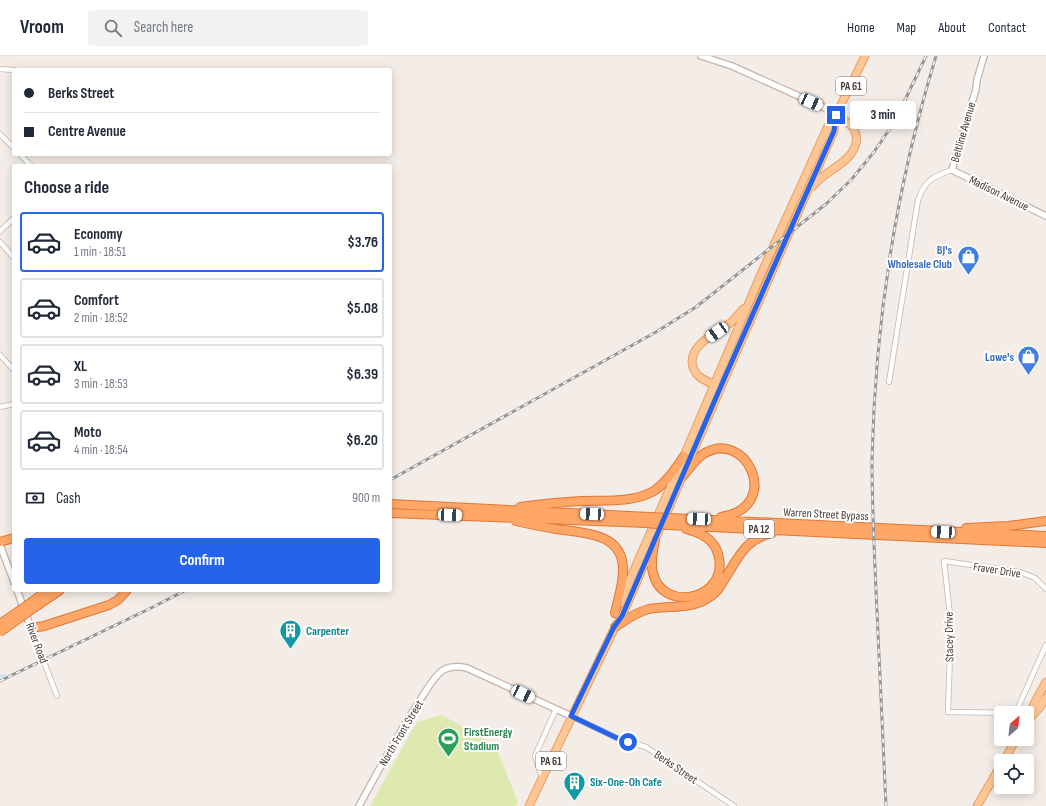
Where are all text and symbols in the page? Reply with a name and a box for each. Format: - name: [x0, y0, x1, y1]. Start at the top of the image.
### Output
- search box: [88, 10, 368, 46]
- text: Vroom: [20, 16, 64, 39]
- icon: search: [102, 17, 124, 39]
- text: Search here: [134, 18, 193, 37]
- text: Home: [847, 19, 875, 36]
- text: Map: [897, 19, 916, 36]
- text: About: [938, 19, 966, 36]
- text: Contact: [988, 19, 1026, 36]
- road number: PA 61: [836, 77, 866, 95]
- text: Berks Street: [48, 84, 114, 103]
- car: [798, 92, 824, 112]
- street label: Beltline Avenue: [948, 100, 979, 164]
- callout: 3 min: [850, 101, 916, 129]
- route end: [827, 106, 845, 124]
- text: 3 min: [871, 107, 895, 123]
- text: Centre Avenue: [48, 122, 126, 141]
- street label: Madison Avenue: [966, 173, 1031, 214]
- text: Choose a ride: [24, 177, 109, 198]
- icon: car: [26, 224, 62, 260]
- text: Economy: [74, 225, 123, 244]
- text: $3.76: [347, 233, 378, 252]
- place label: BJ's Wholesale Club: [887, 243, 952, 272]
- text: 1 min · 18:51: [74, 244, 126, 260]
- shop icon: BJ's Wholesale Club: [955, 244, 981, 277]
- icon: car: [26, 290, 62, 326]
- text: Comfort: [74, 291, 119, 310]
- text: $5.08: [346, 299, 378, 318]
- text: 2 min · 18:52: [74, 310, 128, 326]
- car: [704, 320, 730, 344]
- shop icon: Lowe's: [1016, 344, 1042, 377]
- place label: Lowe's: [985, 350, 1014, 365]
- icon: car: [26, 356, 62, 392]
- text: XL: [74, 357, 87, 376]
- text: $6.39: [346, 365, 378, 384]
- text: 3 min · 18:53: [74, 376, 128, 392]
- icon: car: [26, 422, 62, 458]
- text: Moto: [74, 423, 101, 442]
- text: $6.20: [346, 431, 378, 450]
- text: 4 min · 18:54: [74, 442, 128, 458]
- icon: cash: [24, 487, 46, 509]
- text: Cash: [56, 489, 81, 508]
- text: 900 m: [352, 490, 380, 506]
- street label: Warren Street Bypass: [783, 505, 869, 524]
- car: [580, 507, 604, 521]
- car: [438, 509, 462, 521]
- car: [687, 512, 711, 526]
- road number: PA 12: [744, 520, 774, 538]
- car: [931, 525, 955, 539]
- button: Confirm: [24, 538, 380, 584]
- street label: Fraver Drive: [972, 559, 1022, 582]
- street label: Stacey Drive: [942, 612, 957, 662]
- building icon: Carpenter: [277, 618, 303, 651]
- street label: River Road: [22, 621, 51, 666]
- place label: Carpenter: [306, 624, 349, 639]
- car: [510, 683, 536, 705]
- street label: North Front Street: [376, 697, 427, 769]
- north arrow: [994, 706, 1034, 746]
- map controls: [994, 706, 1034, 794]
- place label: FirstEnergy Stadium: [464, 725, 513, 754]
- sports icon: FirstEnergy Stadium: [435, 726, 461, 759]
- route start: [619, 733, 637, 751]
- street label: Berks Street: [651, 747, 701, 788]
- road number: PA 61: [536, 752, 566, 770]
- button: locate: [994, 754, 1034, 794]
- building icon: Six-One-Oh Cafe: [562, 769, 588, 802]
- place label: Six-One-Oh Cafe: [590, 775, 662, 790]

